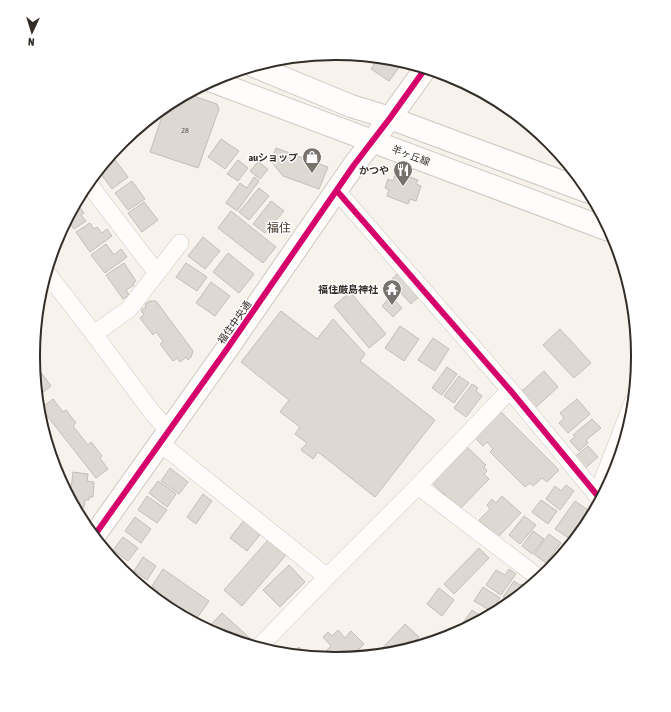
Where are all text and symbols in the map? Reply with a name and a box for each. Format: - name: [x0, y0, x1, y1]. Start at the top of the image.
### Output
- north arrow: [12, 12, 52, 52]
- text: N: [28, 36, 35, 48]
- house number: 28: [181, 126, 189, 135]
- street label: 羊ヶ丘線: [390, 143, 431, 168]
- shop icon: auショップ: [301, 146, 323, 174]
- place label: auショップ: [249, 152, 298, 163]
- restaurant icon: かつや: [392, 159, 414, 187]
- place label: かつや: [359, 165, 389, 176]
- district label: 福住: [267, 221, 291, 235]
- temple icon: 福住厳島神社: [381, 278, 403, 306]
- place label: 福住厳島神社: [318, 284, 379, 295]
- street label: 福住中央通: [216, 299, 253, 346]

